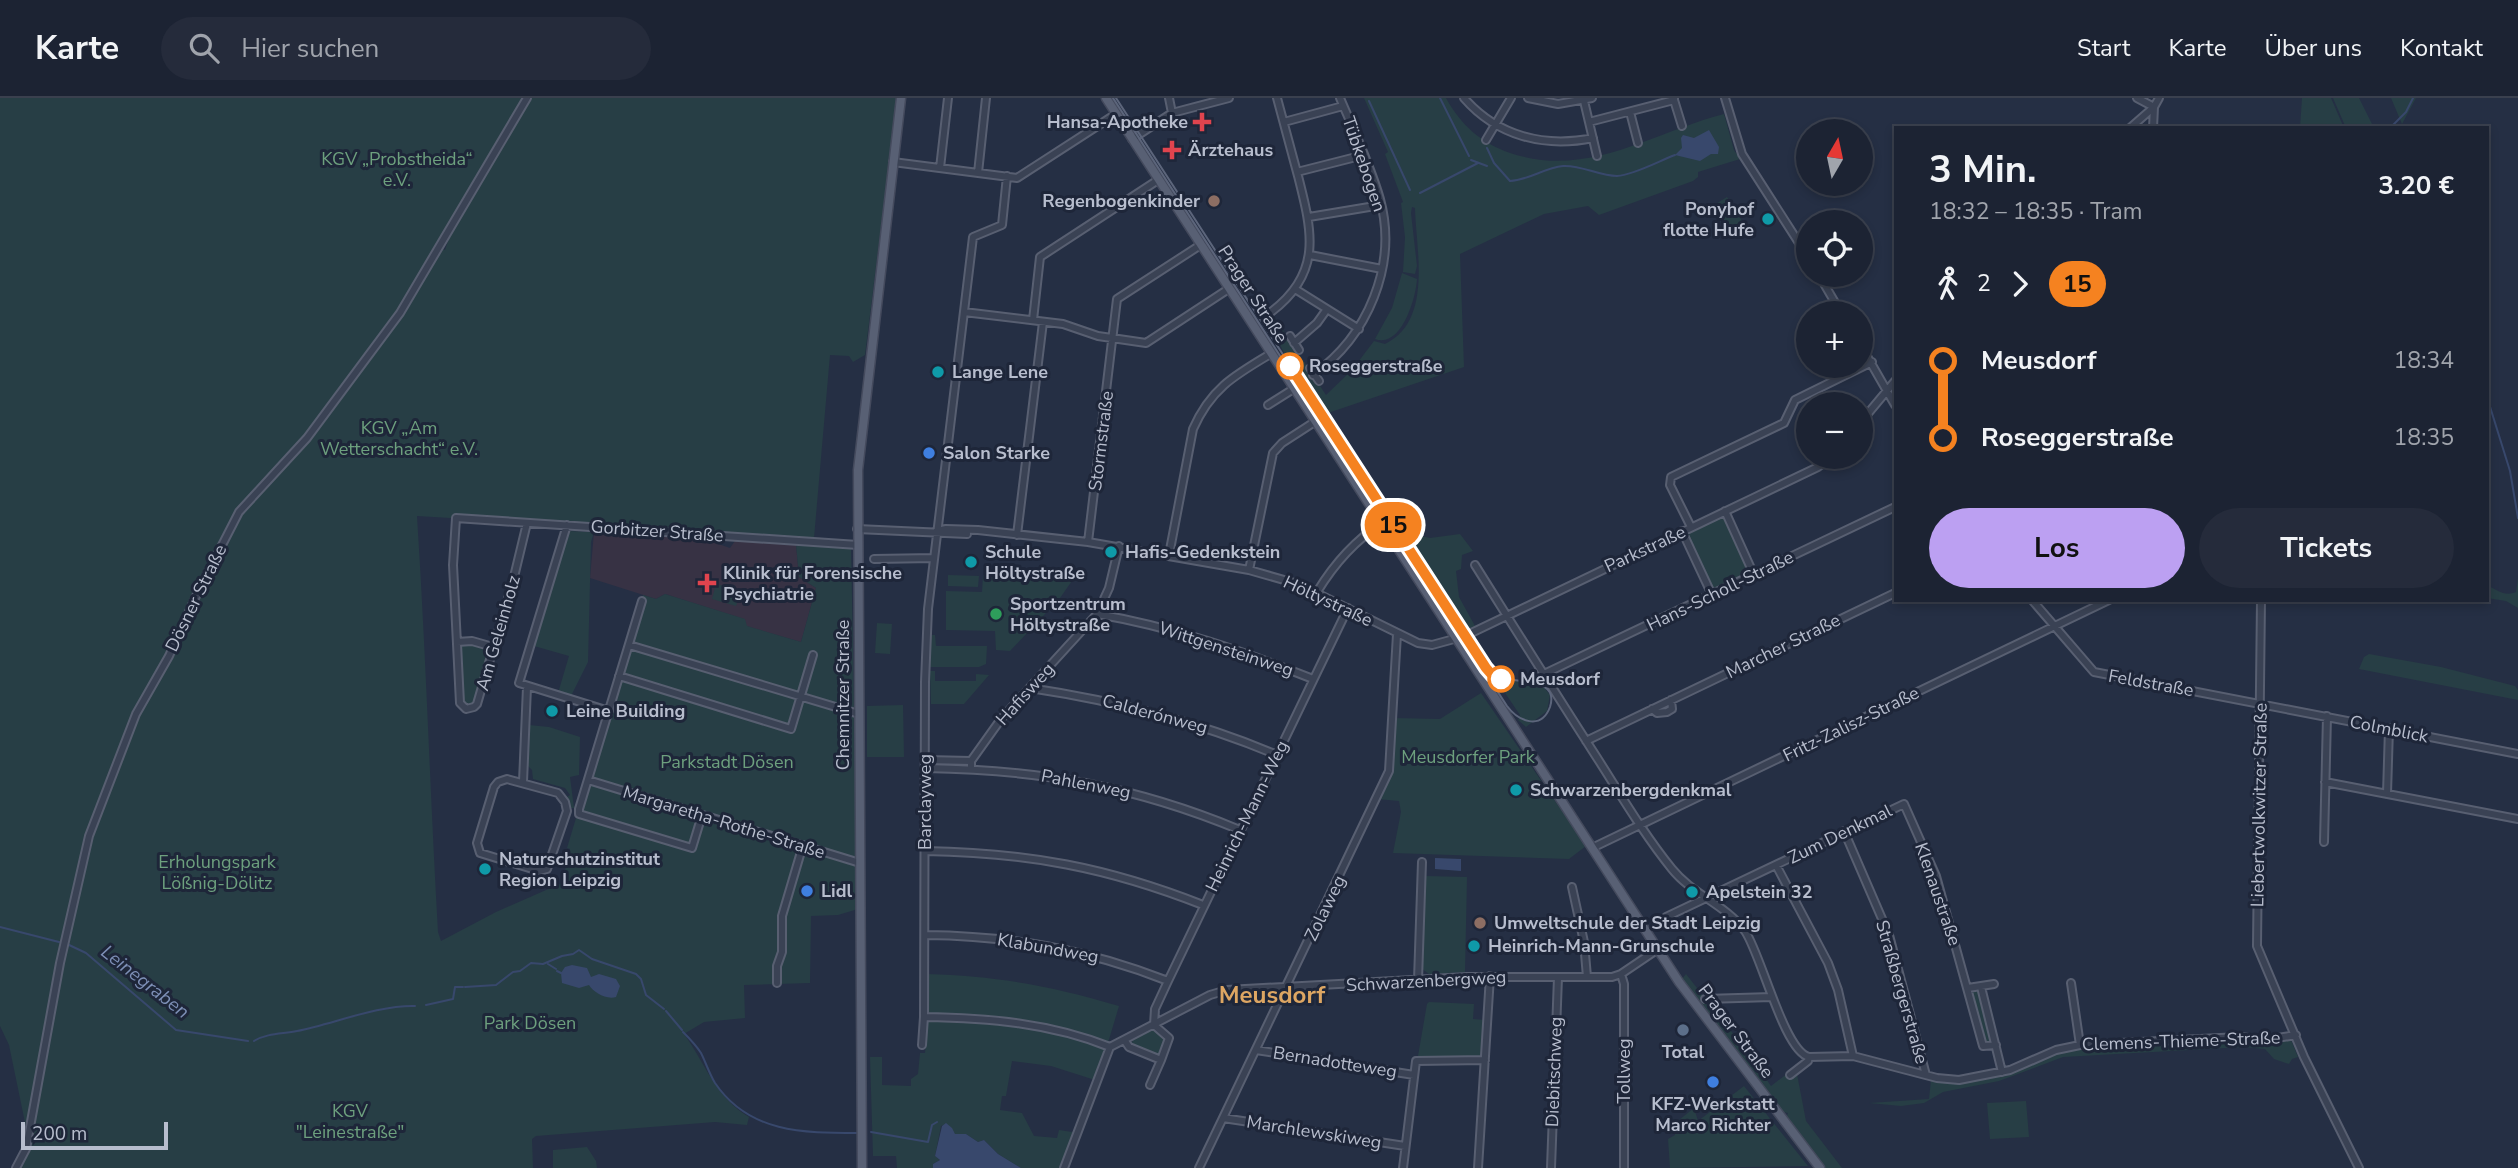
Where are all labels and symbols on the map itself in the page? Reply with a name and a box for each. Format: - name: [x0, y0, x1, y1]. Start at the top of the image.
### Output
- place label: Hansa-Apotheke: [1047, 110, 1188, 134]
- street label: Tübkebogen: [1336, 113, 1392, 215]
- marker: Hansa-Apotheke: [1194, 114, 1210, 130]
- north arrow: [1796, 119, 1872, 196]
- place label: Ärztehaus: [1188, 138, 1273, 162]
- marker: Ärztehaus: [1162, 140, 1182, 160]
- park label: KGV „Probstheida“ e.V.: [321, 147, 473, 192]
- place label: Regenbogenkinder: [1042, 189, 1200, 213]
- marker: Regenbogenkinder: [1206, 193, 1222, 209]
- place label: Ponyhof flotte Hufe: [1663, 197, 1754, 242]
- marker: Ponyhof flotte Hufe: [1760, 211, 1776, 227]
- street label: Prager Straße: [1212, 240, 1294, 348]
- marker: Roseggerstraße: [1277, 353, 1303, 379]
- place label: Roseggerstraße: [1309, 354, 1443, 378]
- place label: Lange Lene: [952, 360, 1048, 384]
- marker: Lange Lene: [930, 364, 946, 380]
- street label: Stormstraße: [1083, 390, 1119, 492]
- park label: KGV „Am Wetterschacht“ e.V.: [320, 416, 478, 461]
- place label: Salon Starke: [943, 441, 1050, 465]
- marker: Salon Starke: [921, 445, 937, 461]
- line badge: 15: [1362, 502, 1424, 548]
- street label: Gorbitzer Straße: [590, 514, 724, 548]
- street label: Parkstraße: [1600, 520, 1690, 578]
- street label: Dösner Straße: [160, 540, 232, 656]
- place label: Schule Höltystraße: [985, 540, 1085, 585]
- place label: Hafis-Gedenkstein: [1125, 540, 1280, 564]
- marker: Hafis-Gedenkstein: [1103, 544, 1119, 560]
- street label: Hans-Scholl-Straße: [1643, 545, 1797, 637]
- marker: Schule Höltystraße: [963, 554, 979, 570]
- place label: Klinik für Forensische Psychiatrie: [723, 561, 902, 606]
- street label: Höltystraße: [1280, 570, 1376, 632]
- street label: Am Geleinholz: [470, 573, 526, 693]
- marker: Klinik für Forensische Psychiatrie: [697, 573, 717, 593]
- place label: Sportzentrum Höltystraße: [1010, 592, 1126, 637]
- marker: Sportzentrum Höltystraße: [988, 606, 1004, 622]
- street label: Marcher Straße: [1722, 608, 1844, 684]
- street label: Wittgensteinweg: [1156, 616, 1296, 682]
- street label: Chemnitzer Straße: [831, 620, 855, 770]
- street label: Hafisweg: [990, 657, 1060, 731]
- street label: Feldstraße: [2106, 664, 2196, 702]
- marker: Meusdorf: [1488, 666, 1514, 692]
- place label: Meusdorf: [1520, 667, 1600, 691]
- street label: Fritz-Zalisz-Straße: [1779, 681, 1923, 767]
- street label: Calderónweg: [1100, 688, 1210, 740]
- place label: Leine Building: [566, 699, 685, 723]
- marker: Leine Building: [544, 703, 560, 719]
- street label: Liebertwolkwitzer Straße: [2245, 703, 2273, 907]
- street label: Colmblick: [2348, 710, 2431, 749]
- street label: Heinrich-Mann-Weg: [1200, 736, 1294, 896]
- park label: Meusdorfer Park: [1401, 745, 1536, 769]
- park label: Parkstadt Dösen: [660, 750, 794, 774]
- street label: Barclayweg: [913, 754, 937, 850]
- street label: Pahlenweg: [1039, 764, 1133, 804]
- place label: Schwarzenbergdenkmal: [1530, 778, 1732, 802]
- street label: Margaretha-Rothe-Straße: [620, 780, 828, 864]
- marker: Schwarzenbergdenkmal: [1508, 782, 1524, 798]
- street label: Zum Denkmal: [1784, 798, 1897, 870]
- street label: Klenaustraße: [1909, 839, 1967, 949]
- place label: Naturschutzinstitut Region Leipzig: [499, 847, 660, 892]
- park label: Erholungspark Lößnig-Dölitz: [158, 850, 277, 895]
- marker: Naturschutzinstitut Region Leipzig: [477, 861, 493, 877]
- street label: Zolaweg: [1299, 871, 1351, 945]
- place label: Lidl: [821, 879, 853, 903]
- place label: Apelstein 32: [1706, 880, 1812, 904]
- marker: Lidl: [799, 883, 815, 899]
- marker: Apelstein 32: [1684, 884, 1700, 900]
- place label: Umweltschule der Stadt Leipzig: [1494, 911, 1761, 935]
- marker: Umweltschule der Stadt Leipzig: [1472, 915, 1488, 931]
- street label: Straßbergerstraße: [1870, 917, 1934, 1067]
- street label: Klabundweg: [995, 927, 1101, 969]
- place label: Heinrich-Mann-Grunschule: [1488, 934, 1715, 958]
- marker: Heinrich-Mann-Grunschule: [1466, 938, 1482, 954]
- water label: Leinegraben: [95, 939, 195, 1025]
- street label: Schwarzenbergweg: [1345, 965, 1507, 997]
- district label: Meusdorf: [1219, 979, 1327, 1011]
- street label: Prager Straße: [1693, 979, 1779, 1083]
- park label: Park Dösen: [484, 1011, 576, 1035]
- street label: Diebitschweg: [1540, 1016, 1568, 1128]
- marker: Total: [1675, 1022, 1691, 1038]
- street label: Clemens-Thieme-Straße: [2081, 1026, 2281, 1056]
- street label: Tollweg: [1612, 1038, 1636, 1104]
- street label: Bernadotteweg: [1271, 1040, 1399, 1084]
- place label: Total: [1662, 1040, 1705, 1064]
- marker: KFZ-Werkstatt Marco Richter: [1705, 1074, 1721, 1090]
- place label: KFZ-Werkstatt Marco Richter: [1651, 1092, 1775, 1137]
- park label: KGV "Leinestraße": [296, 1099, 404, 1144]
- street label: Marchlewskiweg: [1245, 1109, 1383, 1155]
- scale bar: [21, 1119, 168, 1151]

